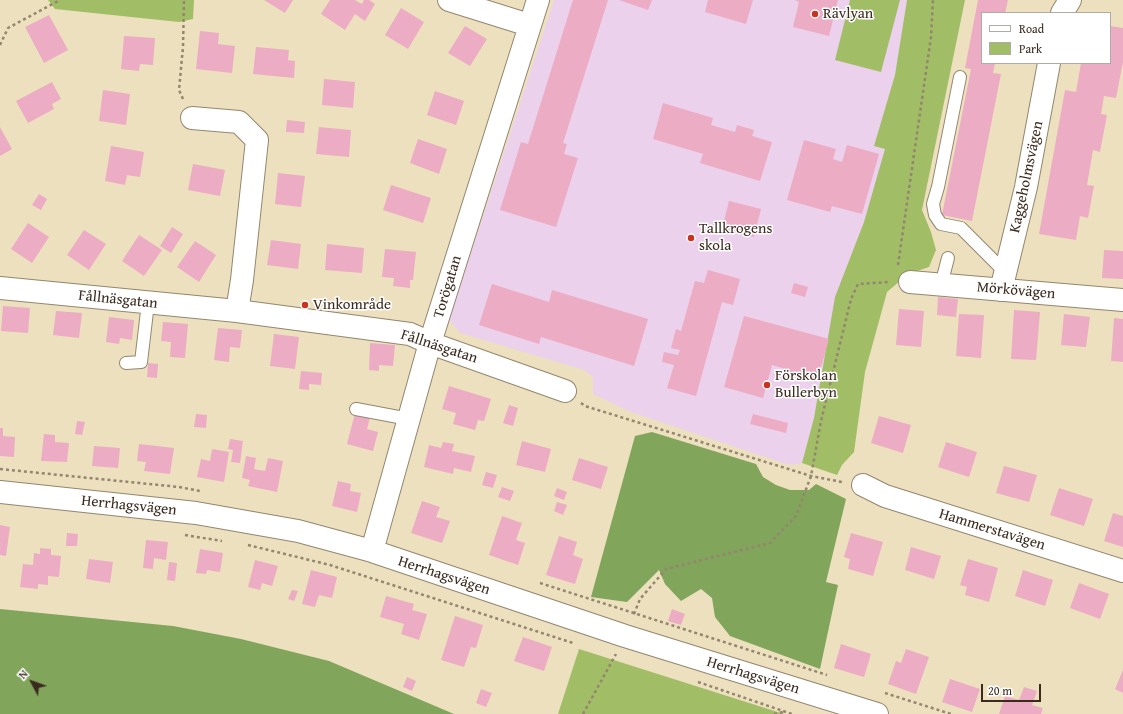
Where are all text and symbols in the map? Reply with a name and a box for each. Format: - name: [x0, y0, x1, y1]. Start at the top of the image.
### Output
- place label: Rävlyan: [823, 5, 873, 23]
- marker: Rävlyan: [810, 9, 820, 19]
- legend: [981, 12, 1111, 64]
- text: Road: [1019, 20, 1044, 37]
- text: Park: [1019, 40, 1042, 57]
- street label: Kaggeholmsvägen: [1006, 119, 1048, 235]
- place label: Tallkrogens skola: [699, 220, 772, 255]
- marker: Tallkrogens skola: [686, 233, 696, 243]
- street label: Torögatan: [430, 253, 466, 321]
- street label: Mörkövägen: [976, 279, 1056, 303]
- street label: Fållnäsgatan: [77, 287, 159, 313]
- place label: Vinkområde: [313, 296, 391, 314]
- marker: Vinkområde: [300, 300, 310, 310]
- street label: Fållnäsgatan: [398, 326, 480, 368]
- place label: Förskolan Bullerbyn: [775, 367, 837, 402]
- marker: Förskolan Bullerbyn: [762, 380, 772, 390]
- street label: Herrhagsvägen: [80, 492, 178, 520]
- street label: Hammerstavägen: [937, 505, 1047, 555]
- street label: Herrhagsvägen: [396, 553, 492, 599]
- street label: Herrhagsvägen: [705, 653, 801, 699]
- north arrow: [12, 662, 52, 702]
- text: N: [14, 666, 31, 682]
- scale bar: [983, 676, 1043, 702]
- text: 20 m: [988, 682, 1012, 699]

